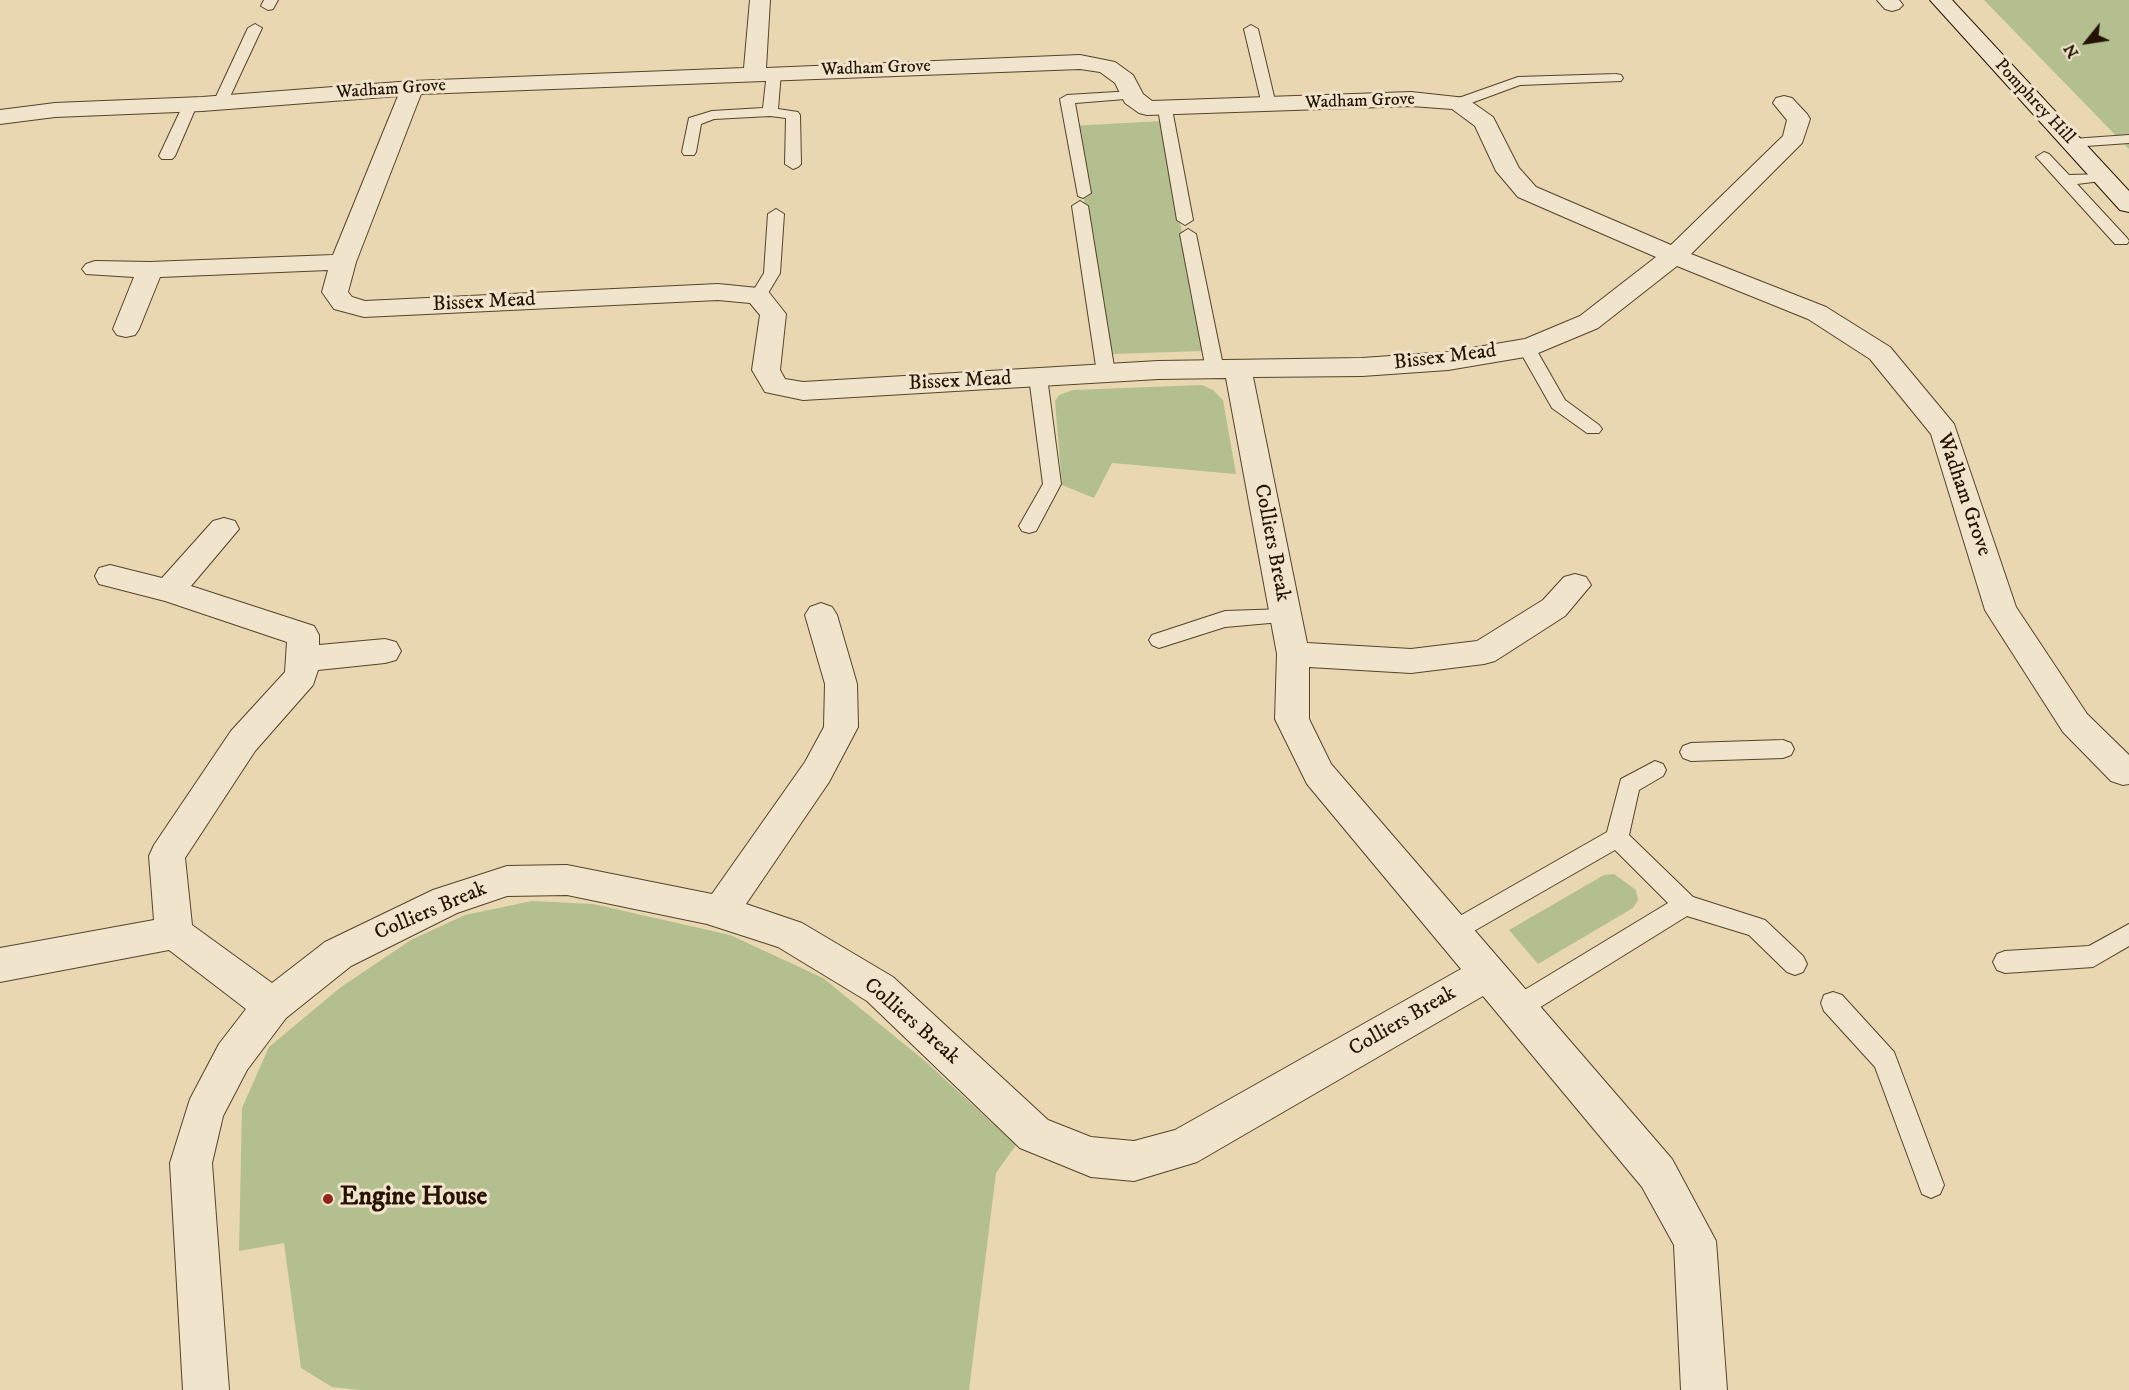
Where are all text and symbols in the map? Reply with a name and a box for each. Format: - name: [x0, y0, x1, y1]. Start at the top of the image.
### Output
- north arrow: [2057, 12, 2117, 72]
- text: N: [2059, 40, 2083, 62]
- street label: Pomphrey Hill: [1989, 55, 2079, 149]
- street label: Wadham Grove: [821, 56, 931, 82]
- street label: Wadham Grove: [335, 75, 447, 105]
- street label: Wadham Grove: [1305, 89, 1415, 115]
- street label: Bissex Mead: [432, 288, 536, 318]
- street label: Bissex Mead: [1392, 339, 1498, 377]
- street label: Bissex Mead: [908, 367, 1012, 397]
- street label: Wadham Grove: [1930, 430, 1996, 560]
- street label: Colliers Break: [1247, 482, 1295, 604]
- street label: Colliers Break: [371, 877, 491, 947]
- street label: Colliers Break: [858, 973, 964, 1071]
- street label: Colliers Break: [1345, 981, 1461, 1063]
- place label: Engine House: [340, 1183, 487, 1215]
- marker: Engine House: [321, 1192, 335, 1206]

